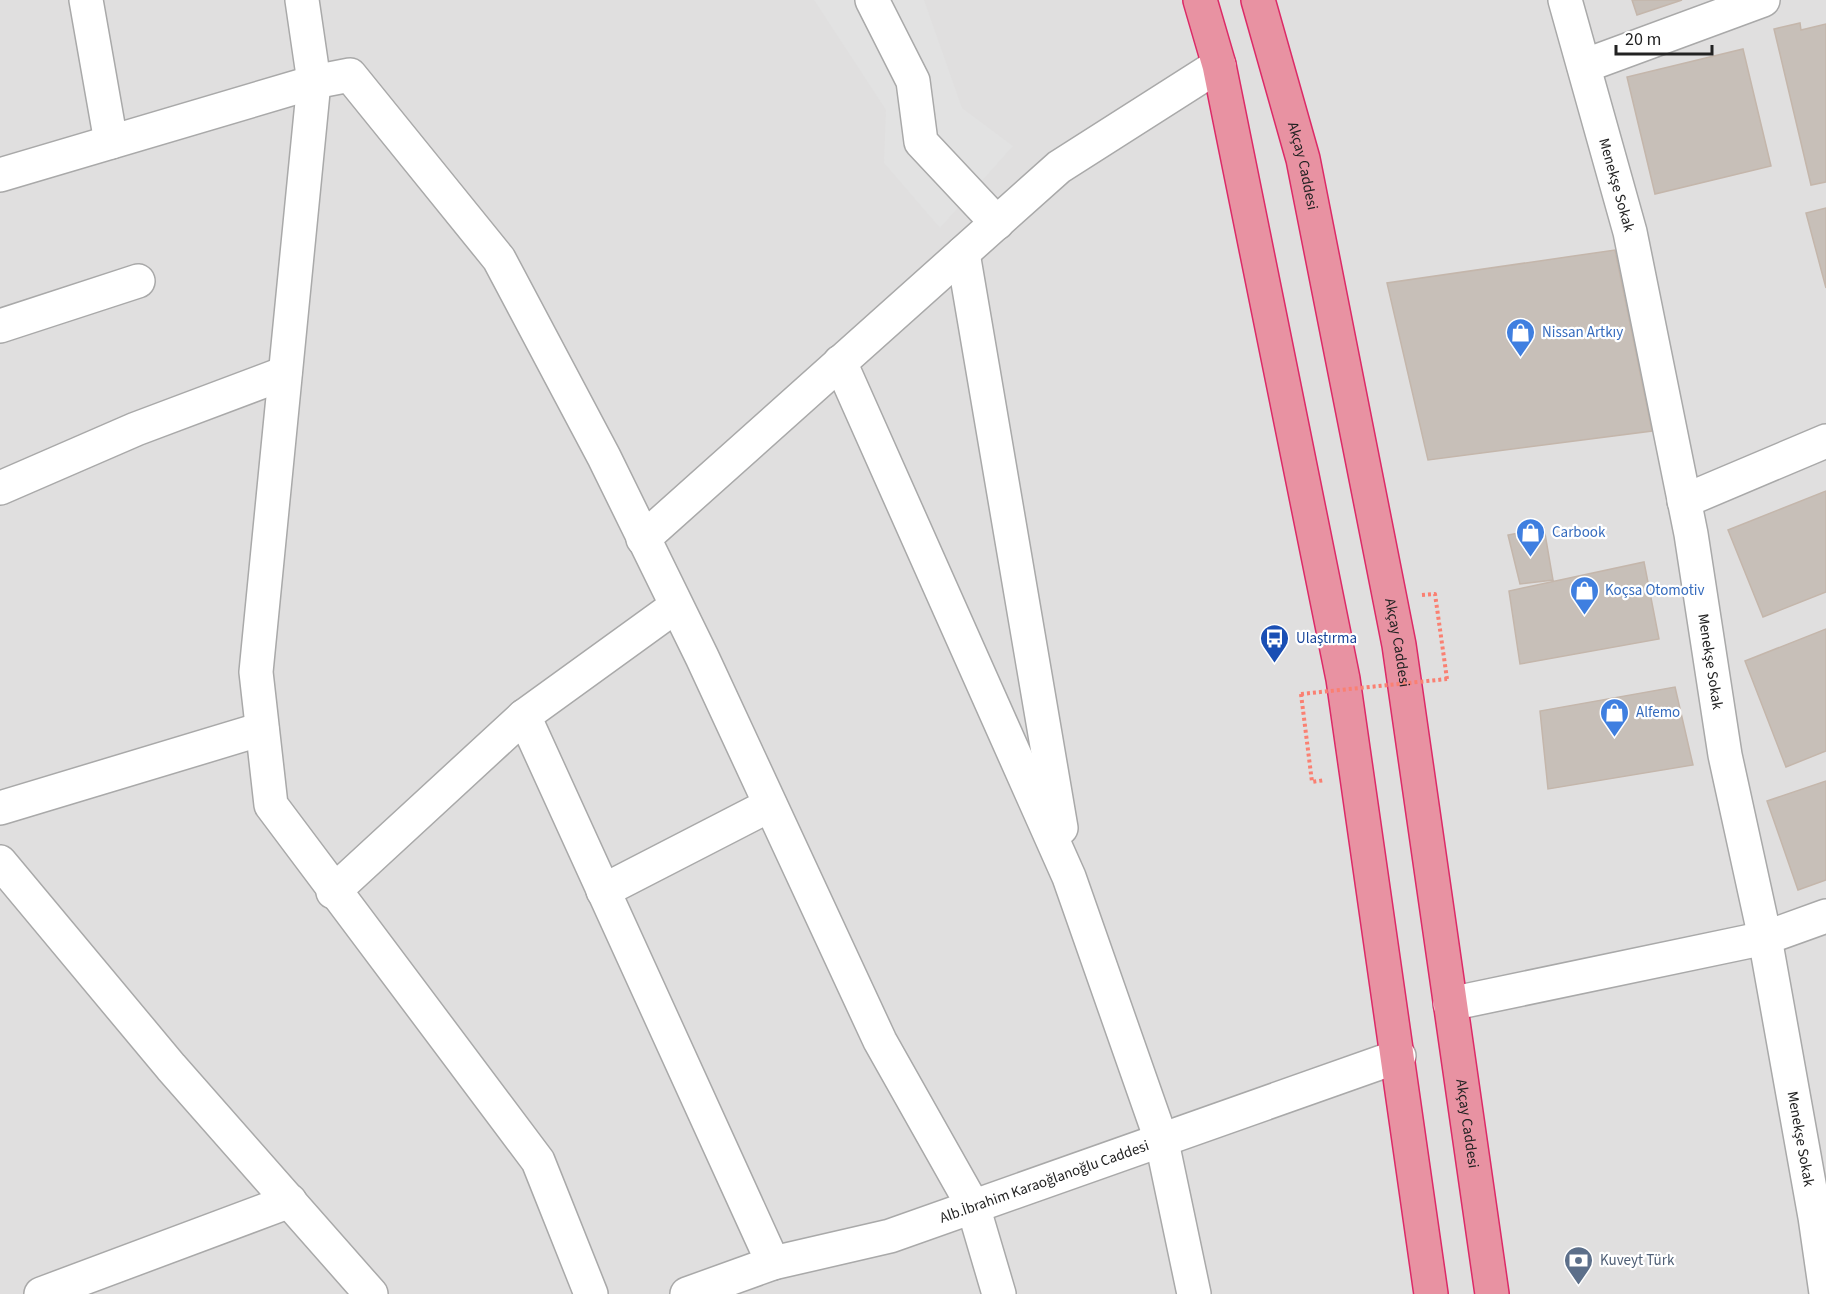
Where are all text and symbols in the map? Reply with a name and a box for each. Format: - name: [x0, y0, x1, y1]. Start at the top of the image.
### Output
- scale bar: [1616, 18, 1712, 56]
- text: 20 m: [1625, 27, 1661, 52]
- street label: Akçay Caddesi: [1283, 119, 1323, 212]
- street label: Menekşe Sokak: [1594, 136, 1640, 235]
- shop icon: Nissan Artkıy: [1505, 316, 1537, 358]
- place label: Nissan Artkıy: [1542, 322, 1623, 343]
- shop icon: Carbook: [1515, 516, 1547, 558]
- place label: Carbook: [1552, 522, 1606, 543]
- shop icon: Koçsa Otomotiv: [1568, 574, 1600, 616]
- place label: Koçsa Otomotiv: [1605, 580, 1704, 601]
- street label: Akçay Caddesi: [1379, 596, 1415, 688]
- street label: Menekşe Sokak: [1693, 612, 1728, 711]
- bus stop icon: Ulaştırma: [1259, 622, 1291, 664]
- place label: Ulaştırma: [1296, 628, 1357, 649]
- shop icon: Alfemo: [1599, 696, 1631, 738]
- place label: Alfemo: [1636, 702, 1680, 723]
- street label: Akçay Caddesi: [1451, 1078, 1484, 1169]
- street label: Menekşe Sokak: [1782, 1089, 1820, 1189]
- street label: Alb.İbrahim Karaoğlanoğlu Caddesi: [937, 1135, 1152, 1228]
- bank icon: Kuveyt Türk: [1563, 1244, 1595, 1286]
- place label: Kuveyt Türk: [1600, 1250, 1675, 1271]

